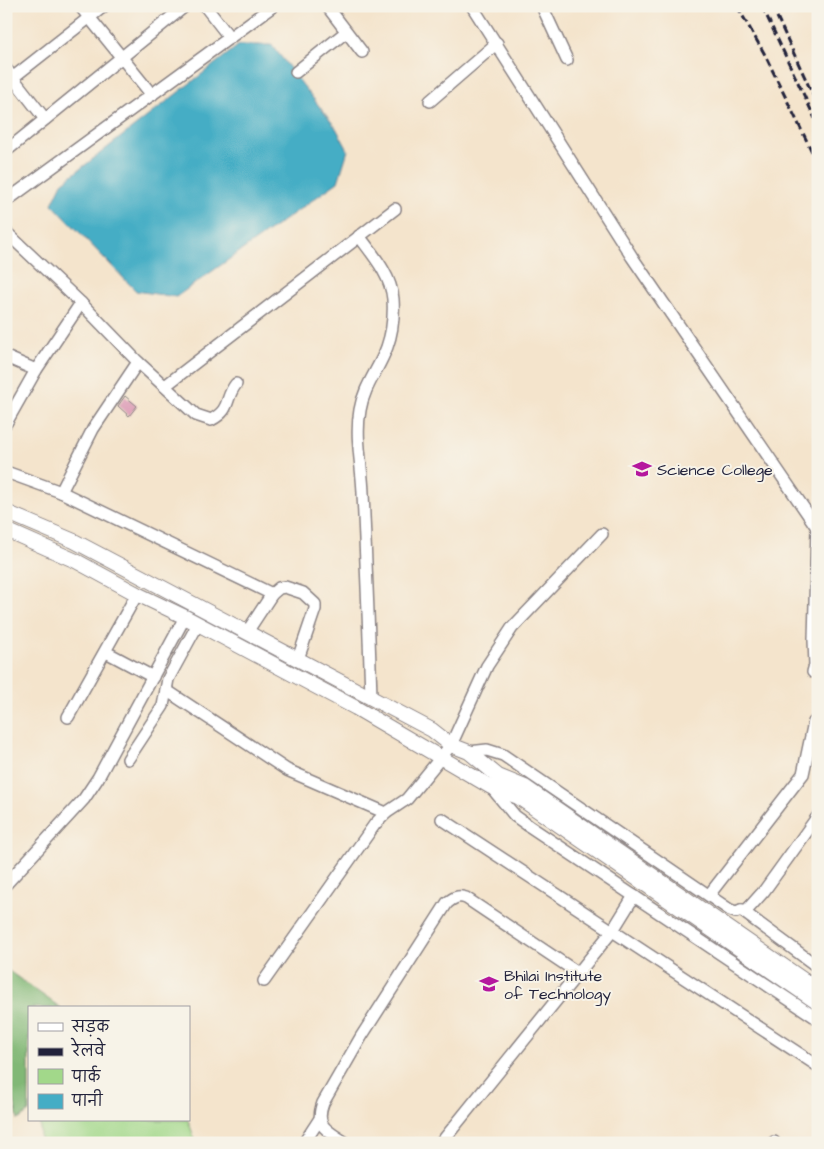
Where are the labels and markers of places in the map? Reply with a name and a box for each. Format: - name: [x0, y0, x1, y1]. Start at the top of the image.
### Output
- school or university icon: Science College: [631, 458, 653, 480]
- place label: Science College: [657, 459, 773, 482]
- place label: Bhilai Institute of Technology: [504, 965, 611, 1006]
- school or university icon: Bhilai Institute of Technology: [478, 973, 500, 995]

